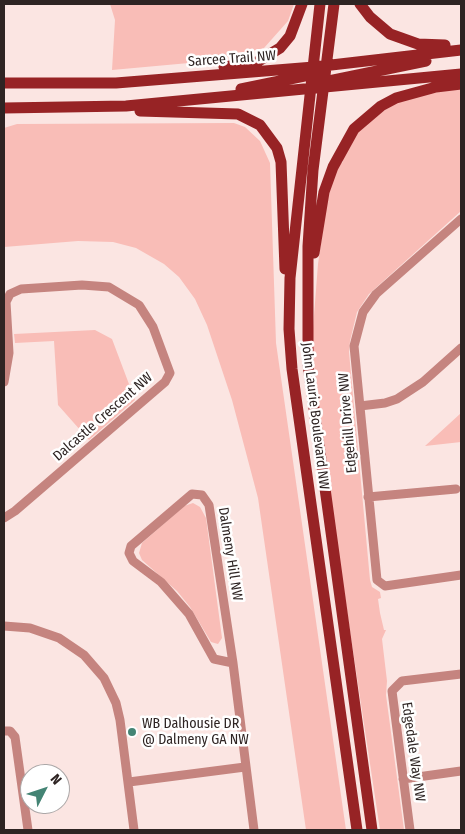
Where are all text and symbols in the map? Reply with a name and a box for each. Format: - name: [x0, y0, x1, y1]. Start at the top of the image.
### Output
- street label: Sarcee Trail NW: [188, 48, 276, 70]
- street label: John Laurie Boulevard NW: [298, 341, 332, 491]
- street label: Dalcastle Crescent NW: [50, 369, 156, 465]
- street label: Edgehill Drive NW: [335, 372, 361, 474]
- street label: Dalmeny Hill NW: [214, 506, 246, 602]
- street label: Edgedale Way NW: [398, 701, 428, 803]
- place label: WB Dalhousie DR @ Dalmeny GA NW: [142, 716, 249, 749]
- marker: WB Dalhousie DR @ Dalmeny GA NW: [126, 726, 138, 738]
- north arrow: [20, 764, 70, 814]
- text: N: [47, 771, 65, 788]

